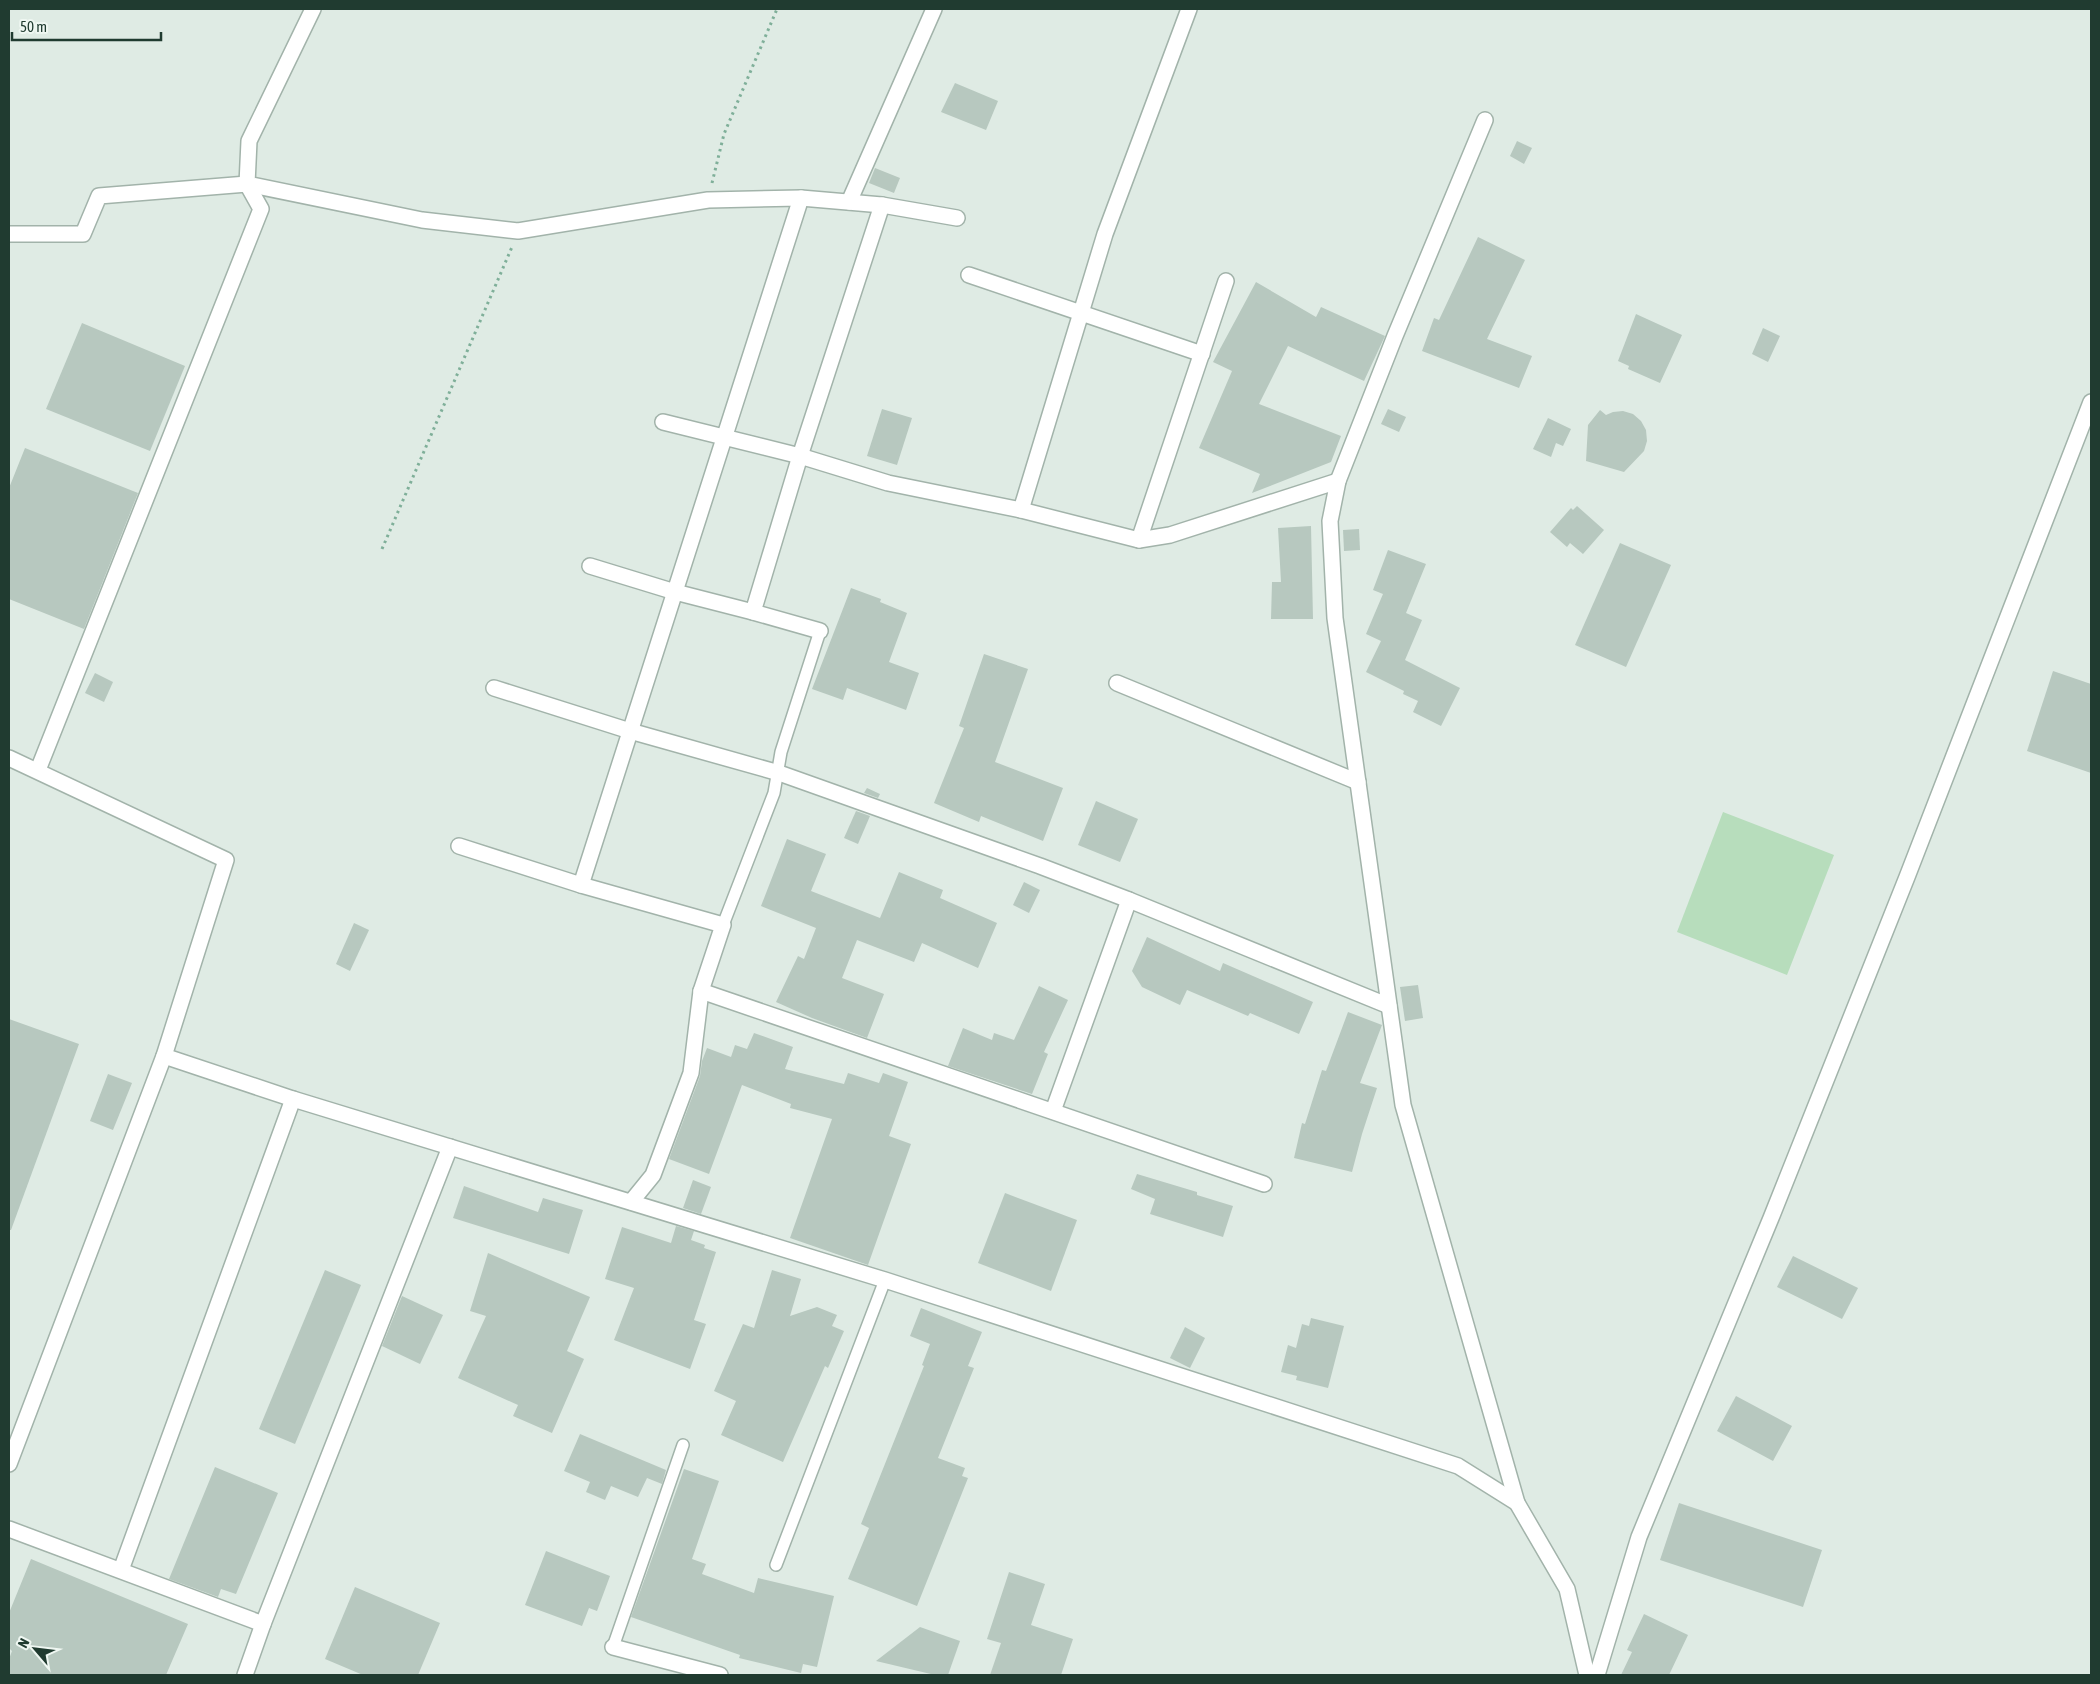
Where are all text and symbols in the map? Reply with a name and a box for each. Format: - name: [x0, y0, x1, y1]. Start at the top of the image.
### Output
- scale bar: [12, 10, 161, 42]
- text: 50 m: [20, 18, 47, 35]
- north arrow: [10, 1624, 60, 1674]
- text: N: [15, 1635, 33, 1650]

